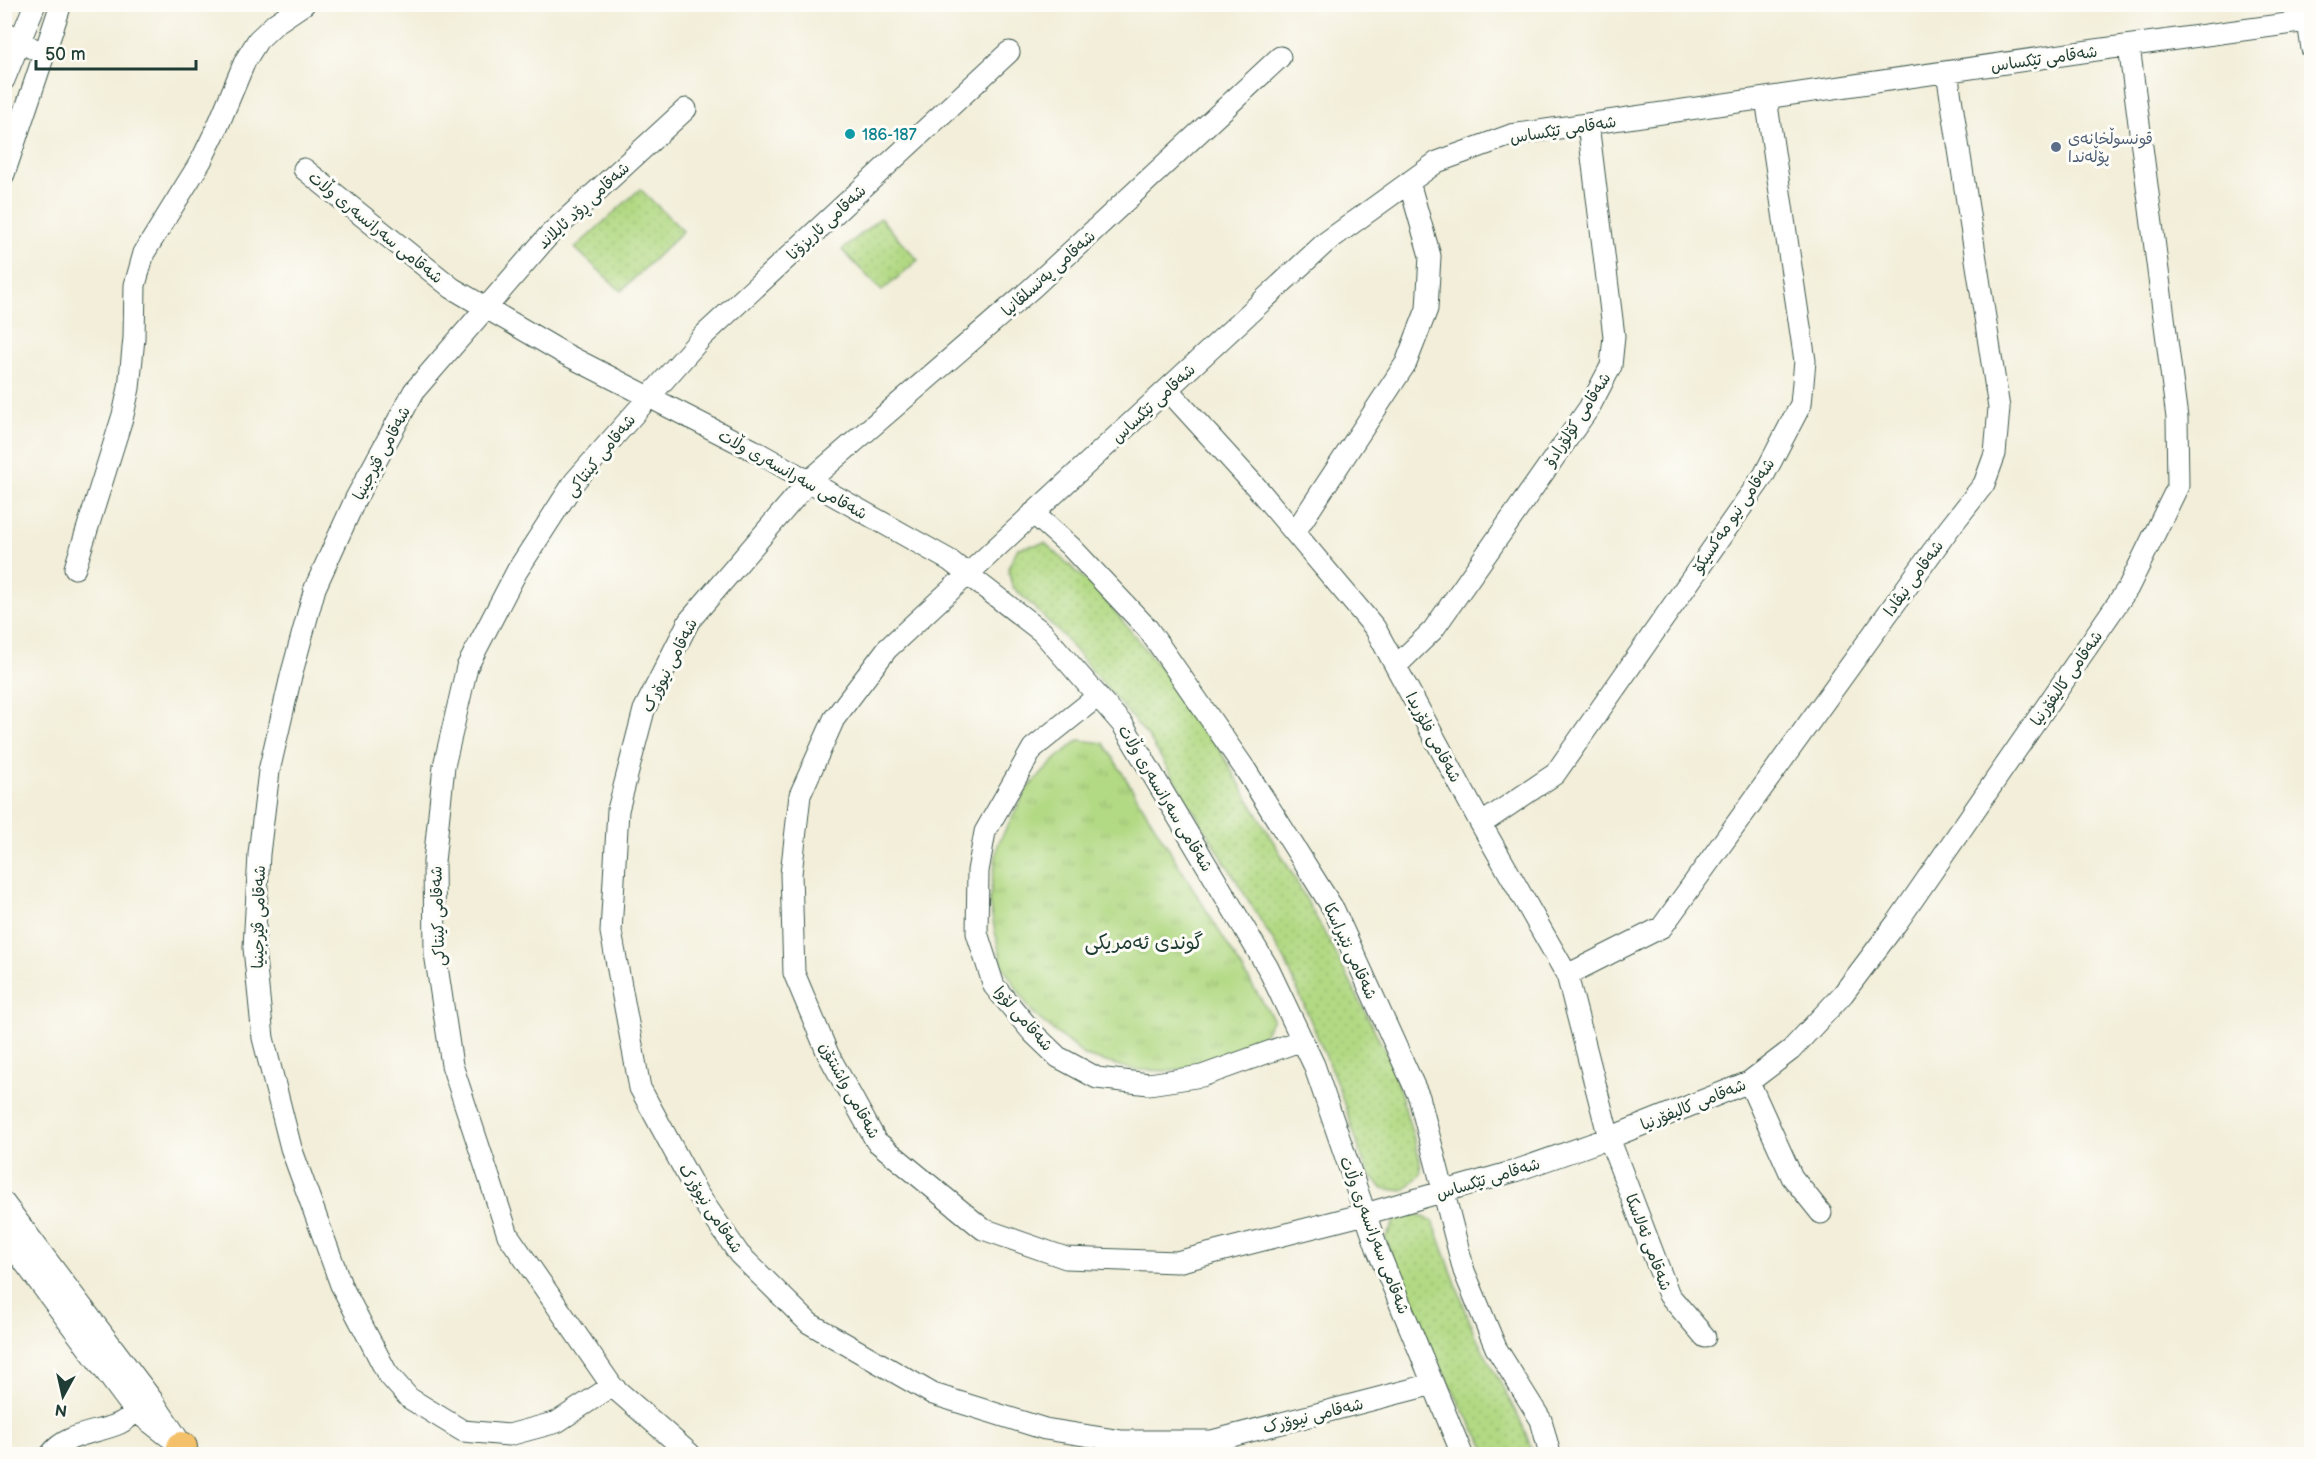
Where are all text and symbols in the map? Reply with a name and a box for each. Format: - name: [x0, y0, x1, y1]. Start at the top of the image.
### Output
- scale bar: [36, 33, 196, 71]
- street label: شەقامی تێکساس: [1990, 43, 2099, 76]
- text: 50 m: [45, 44, 86, 65]
- street label: شەقامی تێکساس: [1509, 113, 1618, 148]
- place label: 186-187: [862, 126, 917, 145]
- marker: 186-187: [843, 127, 857, 141]
- place label: قونسوڵخانەی پۆڵەندا: [2068, 127, 2153, 167]
- marker: قونسوڵخانەی پۆڵەندا: [2049, 140, 2063, 154]
- street label: شەقامی ڕۆد ئایلاند: [534, 159, 637, 256]
- street label: شەقامی سەرانسەری وڵات: [304, 166, 448, 288]
- street label: شەقامی ئاریزۆنا: [783, 182, 871, 265]
- street label: شەقامی پەنسلڤانیا: [998, 227, 1100, 321]
- street label: شەقامی تێکساس: [1108, 360, 1200, 448]
- street label: شەقامی کۆلۆرادۆ: [1540, 369, 1616, 472]
- street label: شەقامی ڤێرجینیا: [350, 404, 415, 504]
- street label: شەقامی کینتاکی: [562, 411, 640, 501]
- street label: شەقامی سەرانسەری وڵات: [714, 424, 872, 524]
- street label: شەقامی نیو مەکسیکۆ: [1688, 455, 1779, 578]
- street label: شەقامی نیڤادا: [1880, 537, 1948, 620]
- street label: شەقامی نیوۆرک: [639, 616, 702, 716]
- street label: شەقامی کالیفۆرنیا: [2027, 628, 2107, 730]
- street label: شەقامی فلۆریدا: [1401, 689, 1464, 786]
- street label: شەقامی سەرانسەری وڵات: [1113, 721, 1219, 875]
- street label: شەقامی ڤێرجینیا: [249, 865, 270, 969]
- street label: شەقامی کینتاکی: [427, 866, 450, 966]
- street label: شەقامی نێبراسکا: [1319, 900, 1380, 1003]
- district label: گوندی ئەمریکی: [1085, 931, 1203, 955]
- street label: شەقامی لۆوا: [990, 983, 1056, 1055]
- street label: شەقامی واشنتۆن: [814, 1039, 883, 1142]
- street label: شەقامی کالیفۆرنیا: [1638, 1076, 1749, 1135]
- street label: شەقامی سەرانسەری وڵات: [1335, 1153, 1415, 1317]
- street label: شەقامی تێکساس: [1434, 1155, 1543, 1204]
- street label: شەقامی نیوۆرک: [674, 1161, 746, 1257]
- street label: شەقامی ئەلاسکا: [1620, 1192, 1675, 1294]
- north arrow: [33, 1366, 93, 1426]
- street label: شەقامی نیوۆرک: [1261, 1395, 1366, 1438]
- text: N: [54, 1399, 68, 1420]

